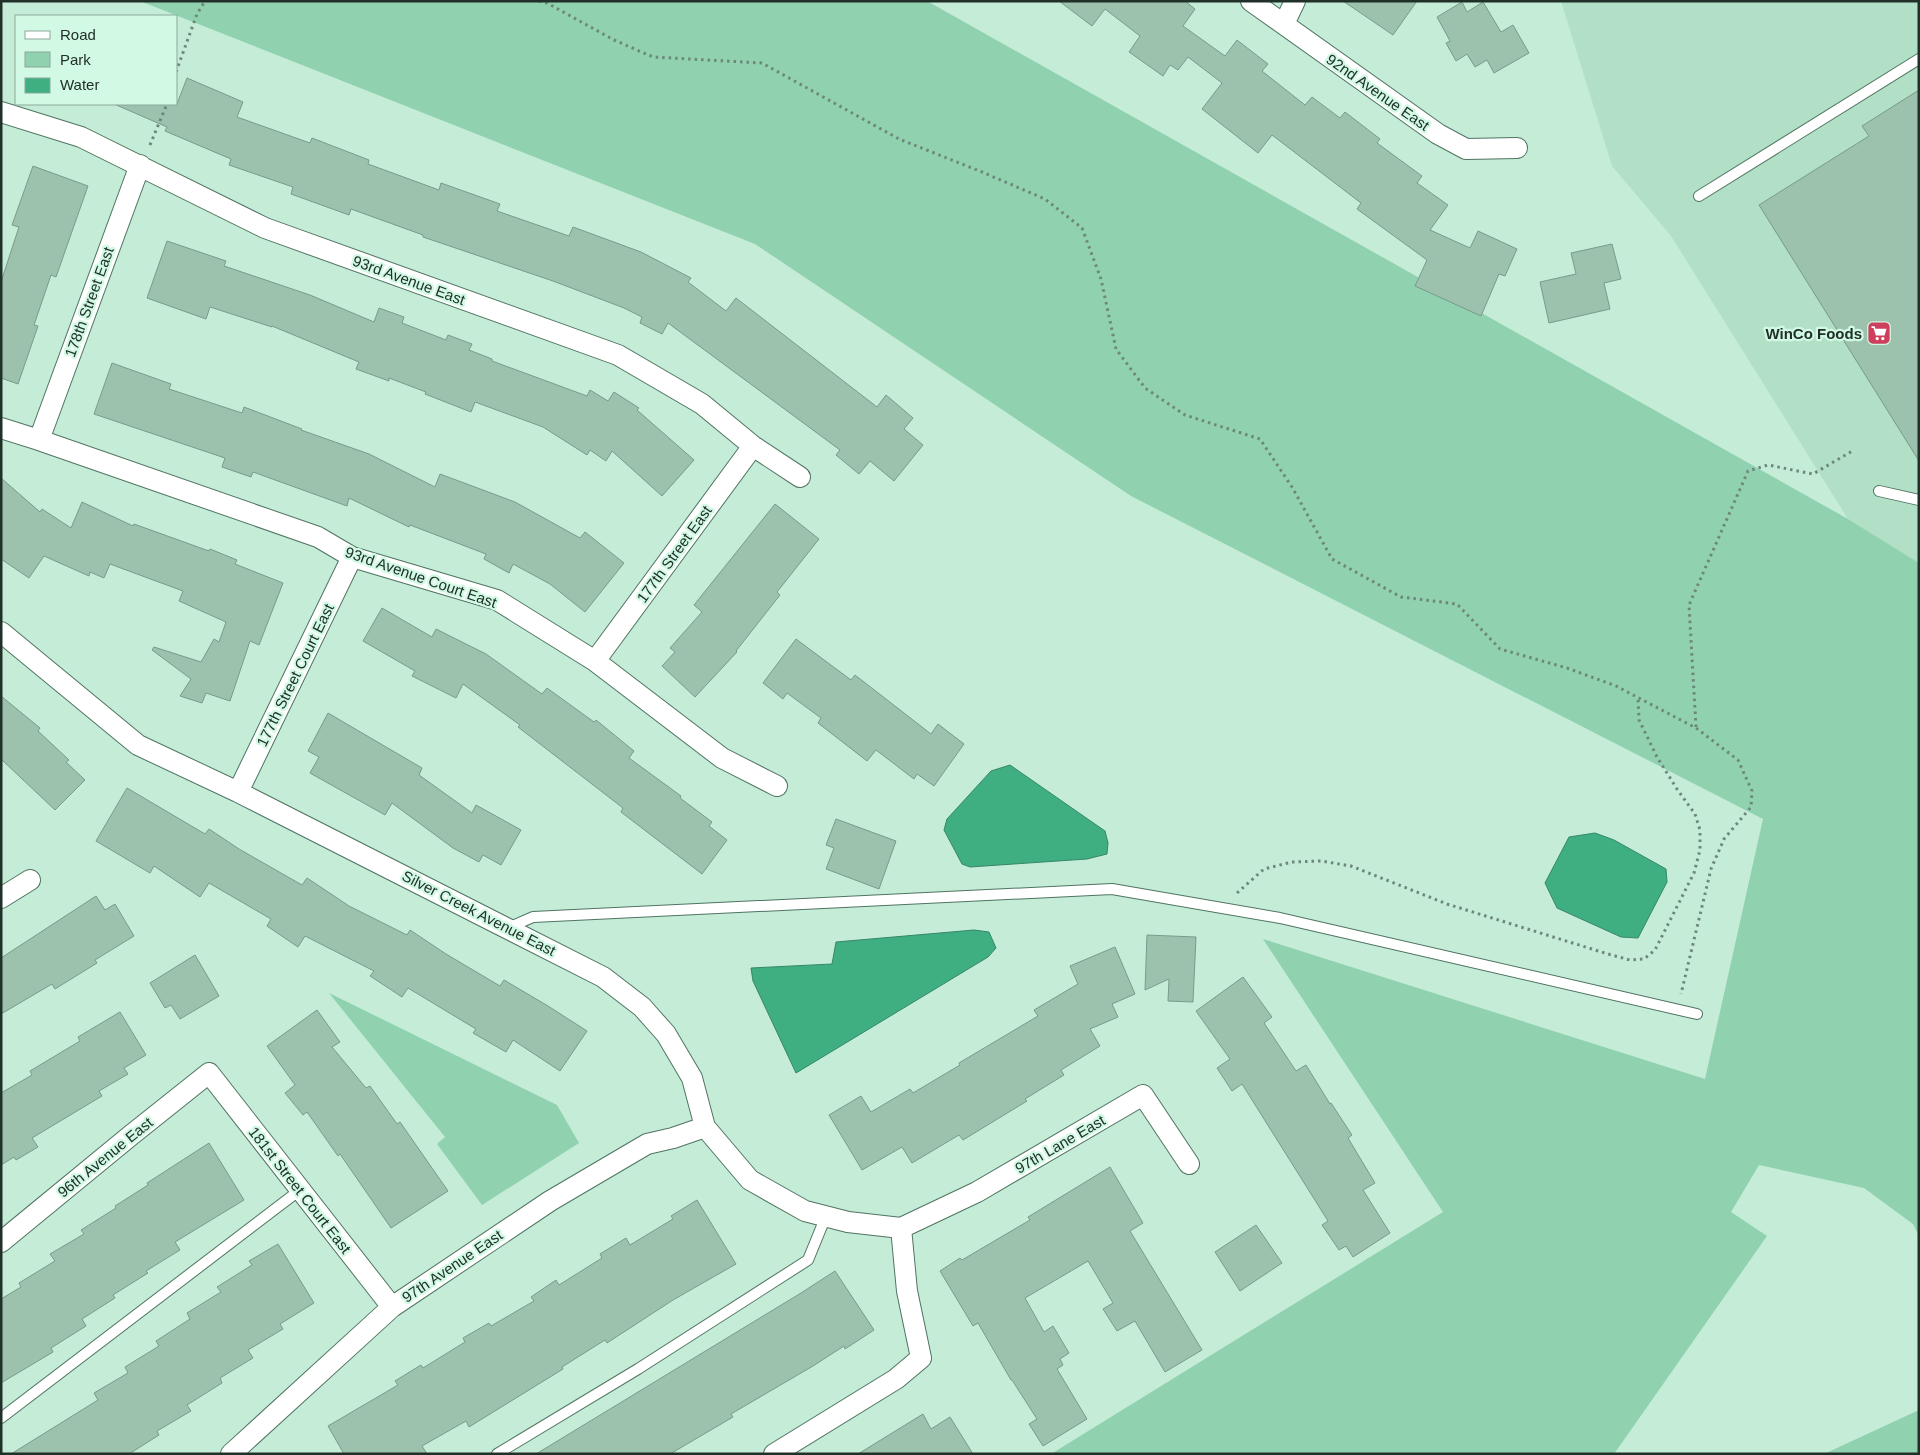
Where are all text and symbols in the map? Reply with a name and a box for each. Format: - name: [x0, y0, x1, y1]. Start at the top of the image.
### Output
- legend: [15, 15, 178, 105]
- text: Road: [60, 26, 96, 43]
- street label: 92nd Avenue East: [1323, 50, 1433, 134]
- text: Park: [60, 51, 91, 68]
- text: Water: [60, 76, 99, 93]
- street label: 178th Street East: [61, 244, 117, 359]
- street label: 93rd Avenue East: [351, 252, 468, 308]
- supermarket icon: WinCo Foods: [1866, 320, 1892, 346]
- place label: WinCo Foods: [1765, 325, 1862, 342]
- street label: 177th Street East: [633, 501, 715, 606]
- street label: 93rd Avenue Court East: [343, 543, 500, 611]
- street label: 177th Street Court East: [253, 600, 337, 749]
- street label: Silver Creek Avenue East: [399, 867, 559, 959]
- street label: 97th Lane East: [1012, 1111, 1109, 1177]
- street label: 96th Avenue East: [54, 1113, 157, 1201]
- street label: 181st Street Court East: [245, 1123, 355, 1257]
- street label: 97th Avenue East: [399, 1226, 506, 1306]

